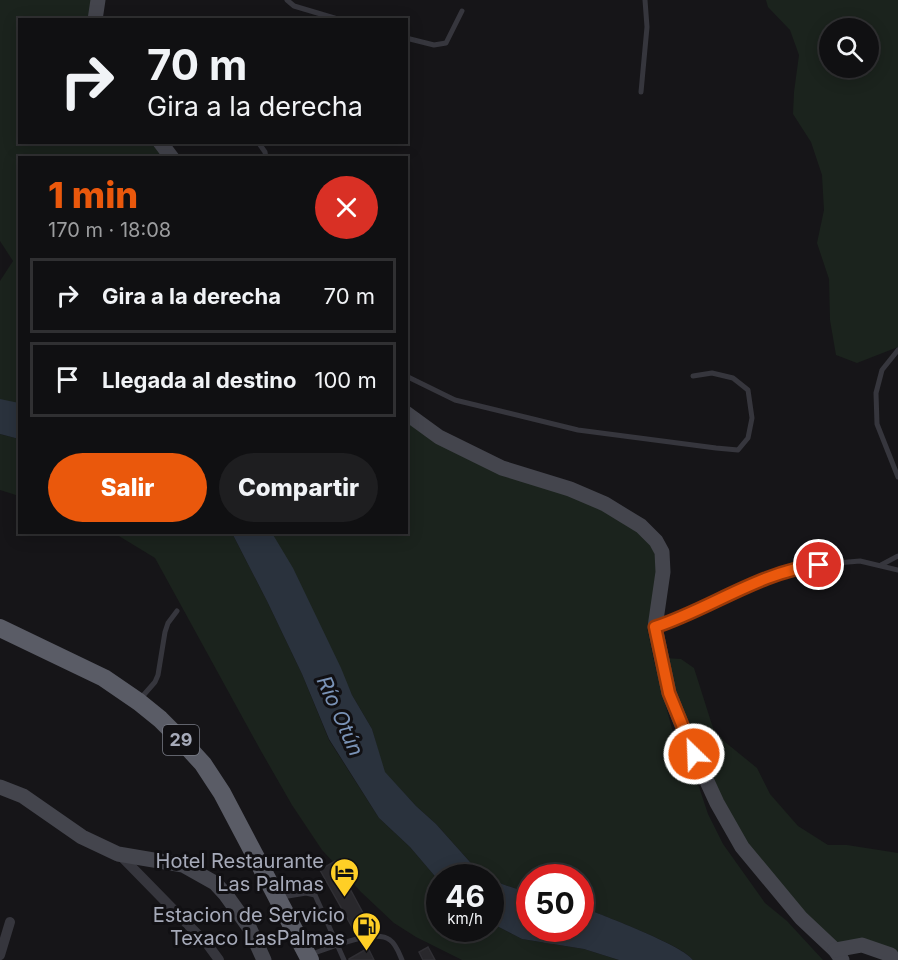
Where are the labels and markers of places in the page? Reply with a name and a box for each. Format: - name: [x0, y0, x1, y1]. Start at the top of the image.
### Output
- pin: [793, 539, 844, 590]
- place label: Hotel Restaurante Las Palmas: [156, 849, 324, 896]
- hotel icon: Hotel Restaurante Las Palmas: [329, 856, 361, 898]
- place label: Estacion de Servicio Texaco LasPalmas: [153, 903, 345, 950]
- fuel station icon: Estacion de Servicio Texaco LasPalmas: [350, 910, 382, 952]

